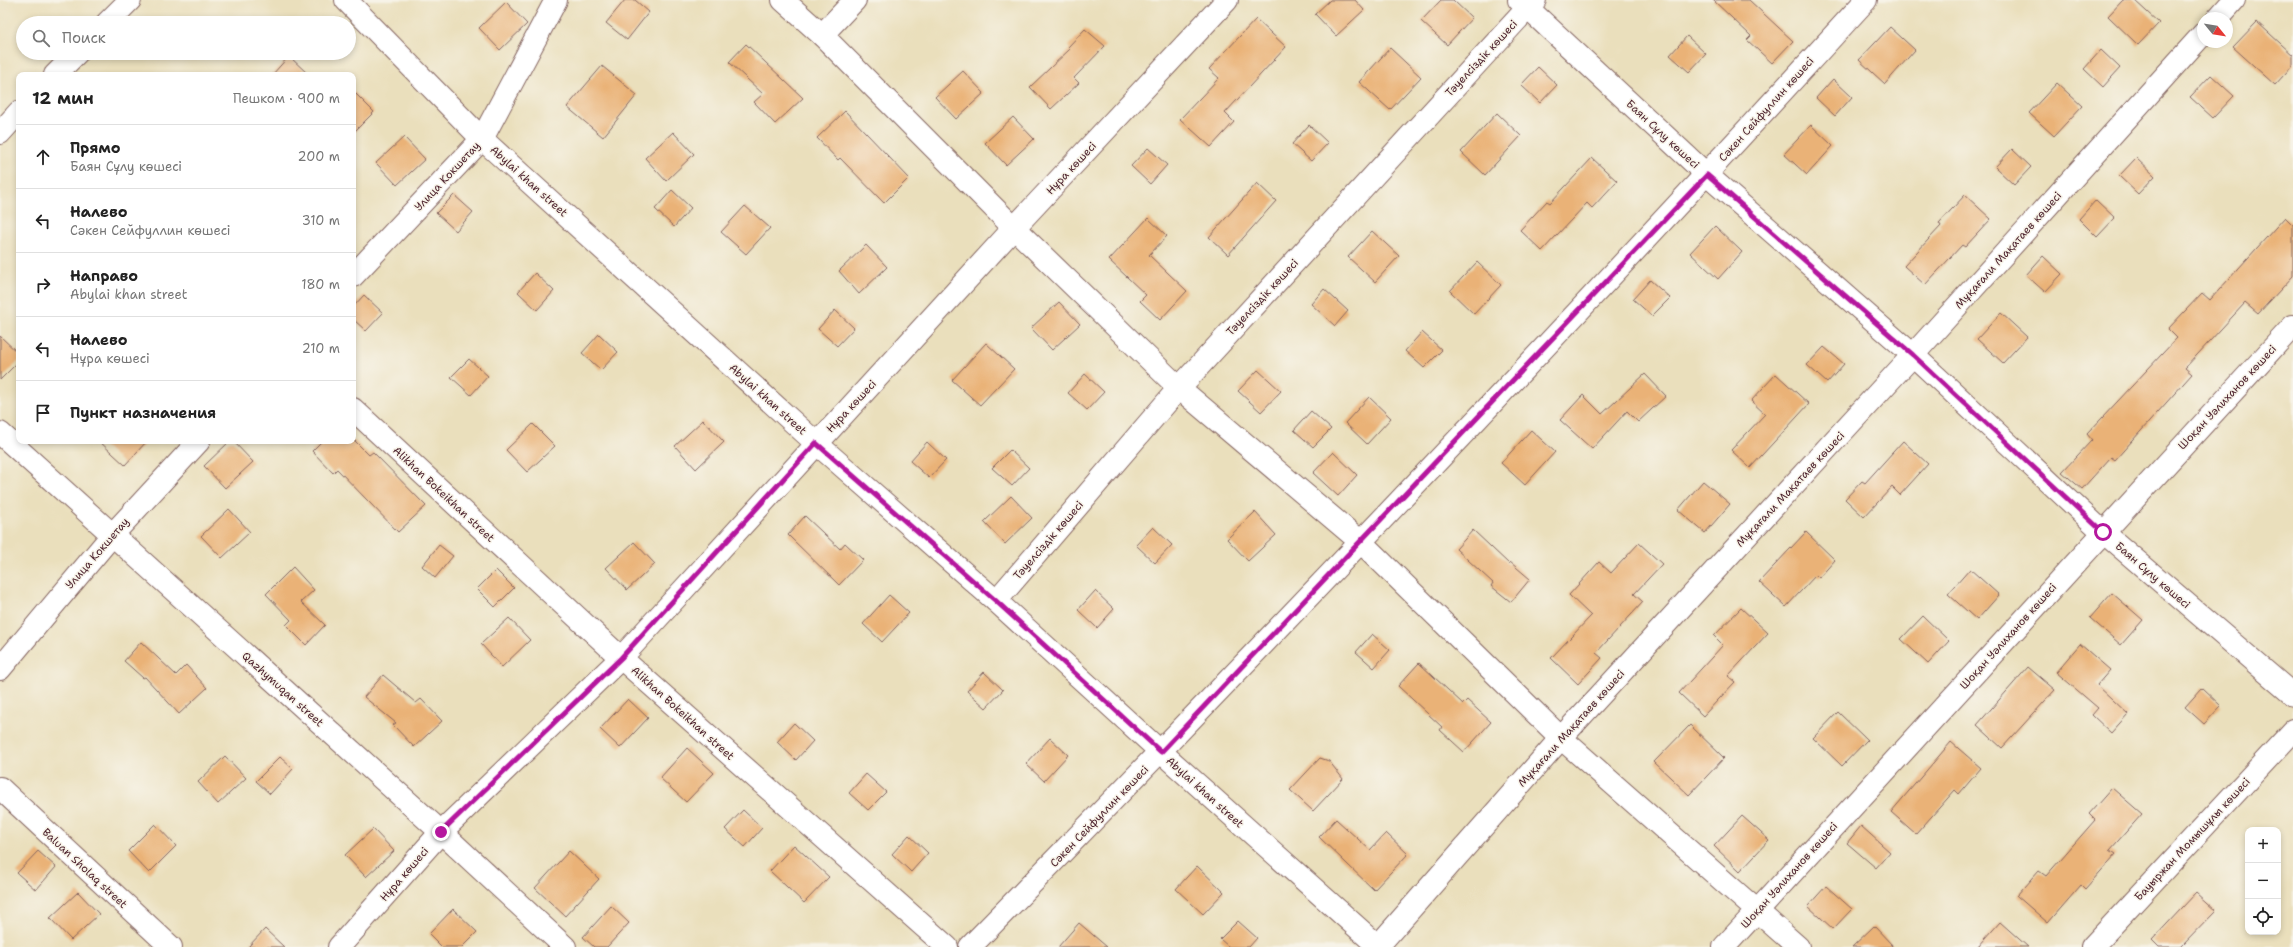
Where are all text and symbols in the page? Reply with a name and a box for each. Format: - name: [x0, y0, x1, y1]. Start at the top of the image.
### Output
- north arrow: [2197, 12, 2233, 48]
- search box: [16, 16, 356, 60]
- street label: Тәуелсіздік көшесі: [1442, 17, 1521, 100]
- icon: search: [30, 27, 52, 49]
- text: Поиск: [62, 28, 106, 48]
- street label: Сәкен Сейфуллин көшесі: [1715, 54, 1817, 165]
- text: 12 мин: [32, 87, 94, 109]
- text: Пешком · 900 m: [233, 90, 340, 107]
- street label: Баян Сұлу көшесі: [1623, 97, 1702, 172]
- text: Прямо: [70, 138, 120, 158]
- street label: Улица Кокшетау: [411, 138, 483, 214]
- street label: Нұра көшесі: [1043, 139, 1100, 198]
- street label: Abylai khan street: [487, 143, 571, 220]
- icon: ahead: [32, 146, 54, 168]
- text: 200 m: [298, 148, 340, 165]
- text: Баян Сұлу көшесі: [70, 158, 182, 175]
- street label: Мұқағали Мақатаев көшесі: [1952, 189, 2065, 312]
- text: Налево: [70, 202, 128, 222]
- icon: left: [32, 210, 54, 232]
- text: 310 m: [302, 212, 340, 229]
- text: Сәкен Сейфуллин көшесі: [70, 222, 231, 239]
- street label: Тәуелсіздік көшесі: [1223, 256, 1302, 339]
- text: Направо: [70, 266, 138, 286]
- icon: right: [32, 274, 54, 296]
- text: 180 m: [301, 276, 340, 293]
- text: Abylai khan street: [70, 286, 187, 303]
- text: Налево: [70, 330, 128, 350]
- icon: left: [32, 338, 54, 360]
- text: 210 m: [302, 340, 340, 357]
- street label: Шоқан Уәлиханов көшесі: [2175, 342, 2280, 453]
- text: Нұра көшесі: [70, 350, 150, 367]
- street label: Abylai khan street: [726, 361, 810, 438]
- street label: Нұра көшесі: [823, 377, 880, 436]
- icon: arrive: [32, 402, 54, 424]
- text: Пункт назначения: [70, 403, 216, 423]
- street label: Мұқағали Мақатаев көшесі: [1733, 428, 1848, 550]
- street label: Alikhan Bokeikhan street: [390, 443, 498, 546]
- street label: Тәуелсіздік көшесі: [1010, 498, 1087, 583]
- street label: Улица Кокшетау: [62, 515, 132, 592]
- route start: [2094, 523, 2112, 541]
- street label: Баян Сұлу көшесі: [2112, 539, 2193, 612]
- street label: Шоқан Уәлиханов көшесі: [1957, 580, 2060, 693]
- street label: Qazhymuqan street: [239, 649, 327, 730]
- street label: Alikhan Bokeikhan street: [628, 663, 738, 764]
- street label: Мұқағали Мақатаев көшесі: [1515, 667, 1628, 790]
- street label: Abylai khan street: [1163, 754, 1247, 831]
- street label: Сәкен Сейфуллин көшесі: [1047, 762, 1152, 870]
- street label: Бауыржан Момышұлы көшесі: [2131, 775, 2253, 904]
- street label: Шоқан Уәлиханов көшесі: [1738, 819, 1841, 932]
- route end: [432, 823, 450, 841]
- street label: Baluan Sholaq street: [39, 825, 131, 912]
- map controls: [2245, 827, 2281, 935]
- button: +: [2245, 827, 2281, 863]
- street label: Нұра көшесі: [377, 844, 432, 905]
- button: −: [2245, 863, 2281, 899]
- button: locate: [2245, 899, 2281, 935]

